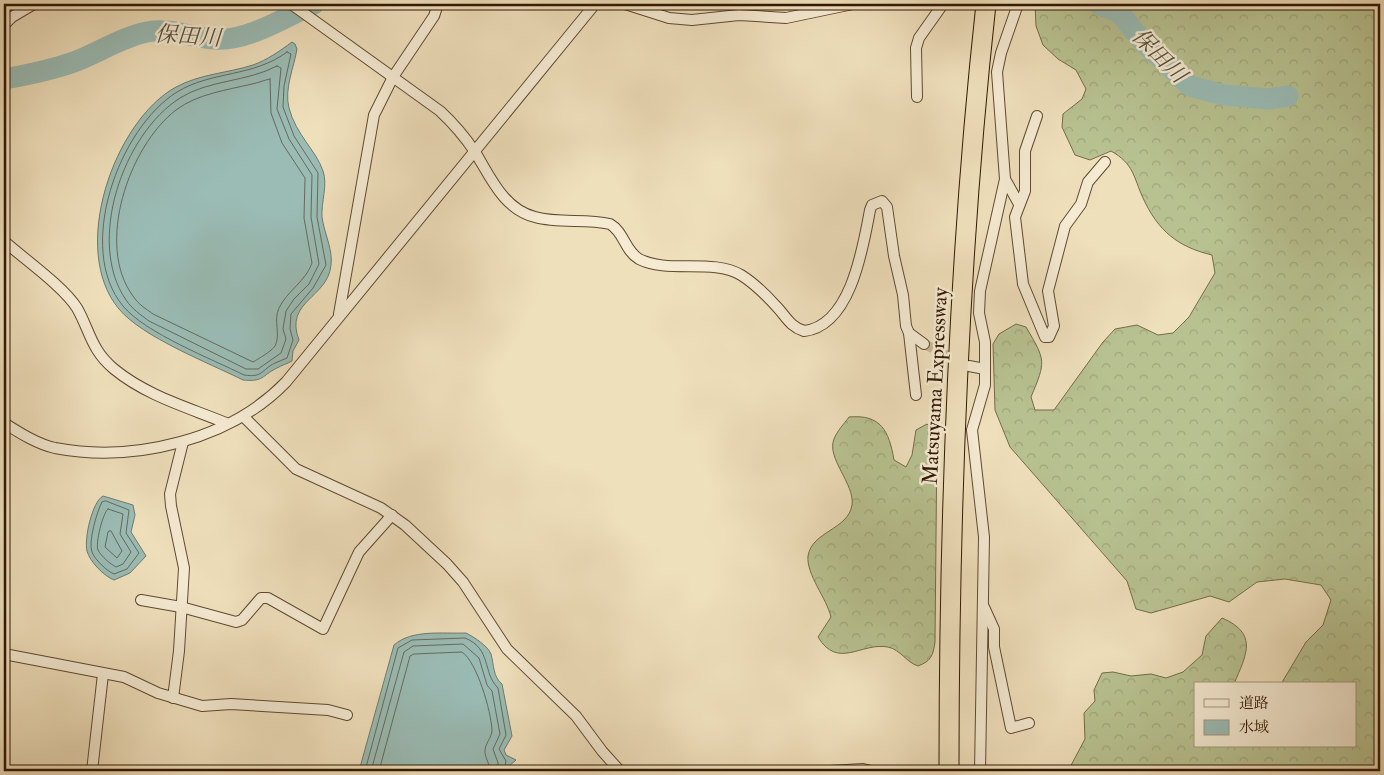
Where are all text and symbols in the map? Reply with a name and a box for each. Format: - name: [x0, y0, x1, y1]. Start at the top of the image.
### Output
- water label: 保田川: [154, 20, 224, 52]
- water label: 保田川: [1126, 22, 1194, 90]
- street label: Matsuyama Expressway: [917, 286, 954, 485]
- legend: [1194, 682, 1356, 748]
- text: 道路: [1239, 694, 1269, 713]
- text: 水域: [1239, 718, 1269, 737]

